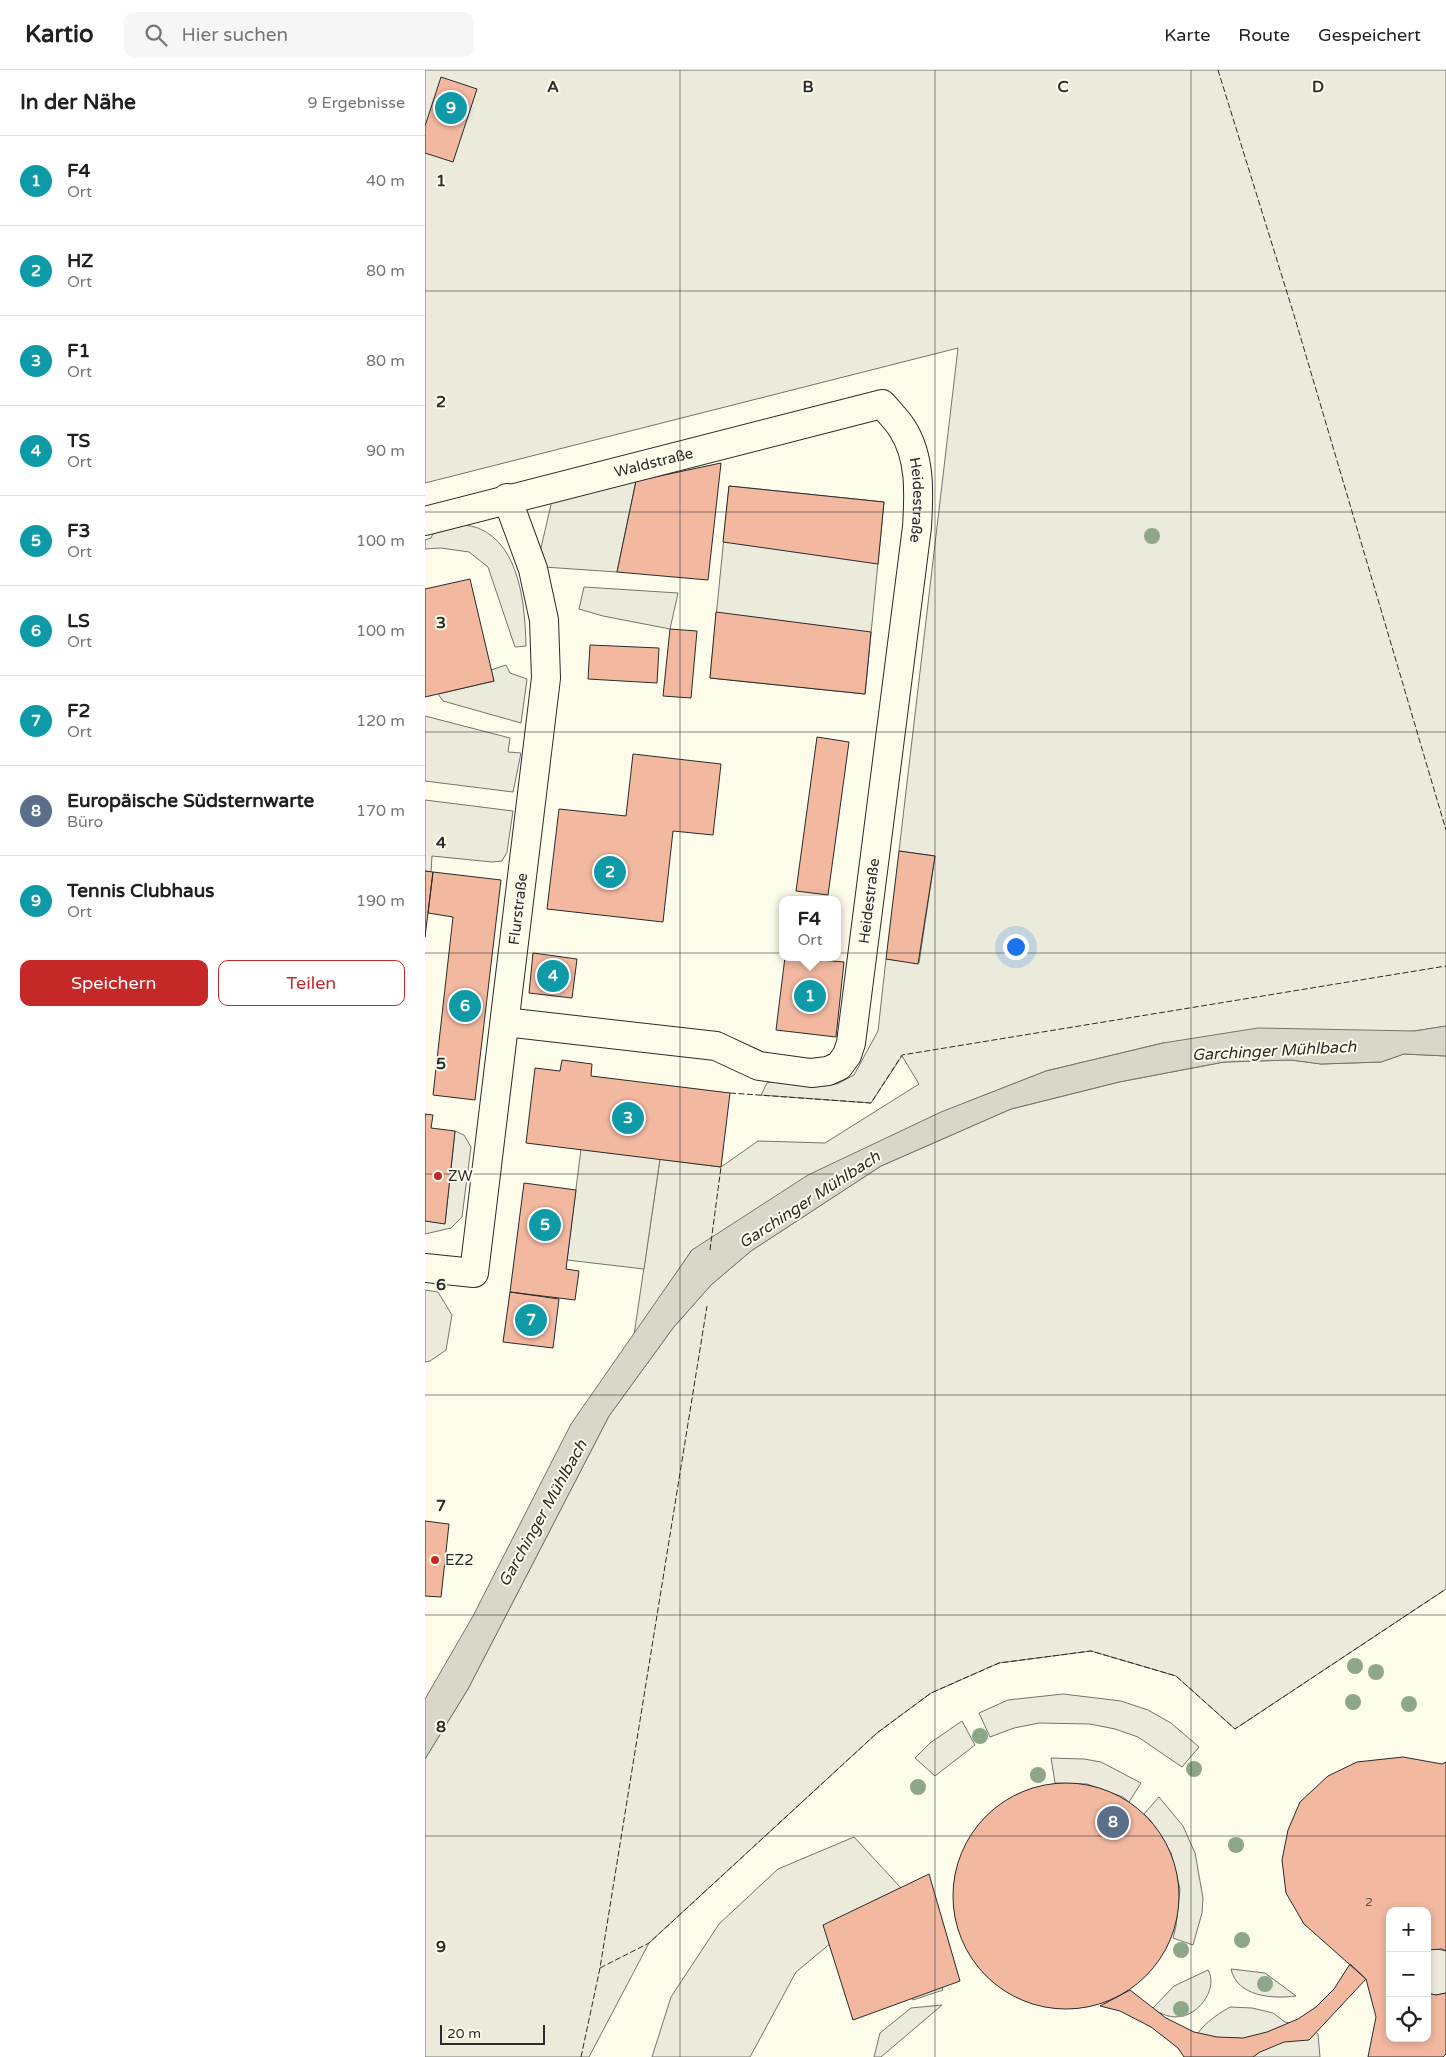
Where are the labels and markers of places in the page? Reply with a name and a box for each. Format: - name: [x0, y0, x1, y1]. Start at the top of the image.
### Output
- pin: 9: [435, 89, 467, 127]
- pin: 2: [594, 853, 626, 891]
- pin: 4: [537, 957, 569, 995]
- pin: 1: [794, 977, 826, 1015]
- pin: 6: [449, 987, 481, 1025]
- pin: 3: [612, 1099, 644, 1137]
- place label: ZW: [448, 1167, 473, 1185]
- marker: ZW: [432, 1170, 444, 1182]
- pin: 5: [529, 1206, 561, 1244]
- pin: 7: [515, 1301, 547, 1339]
- place label: EZ2: [445, 1551, 474, 1569]
- marker: EZ2: [429, 1554, 441, 1566]
- pin: 8: [1097, 1803, 1129, 1841]

